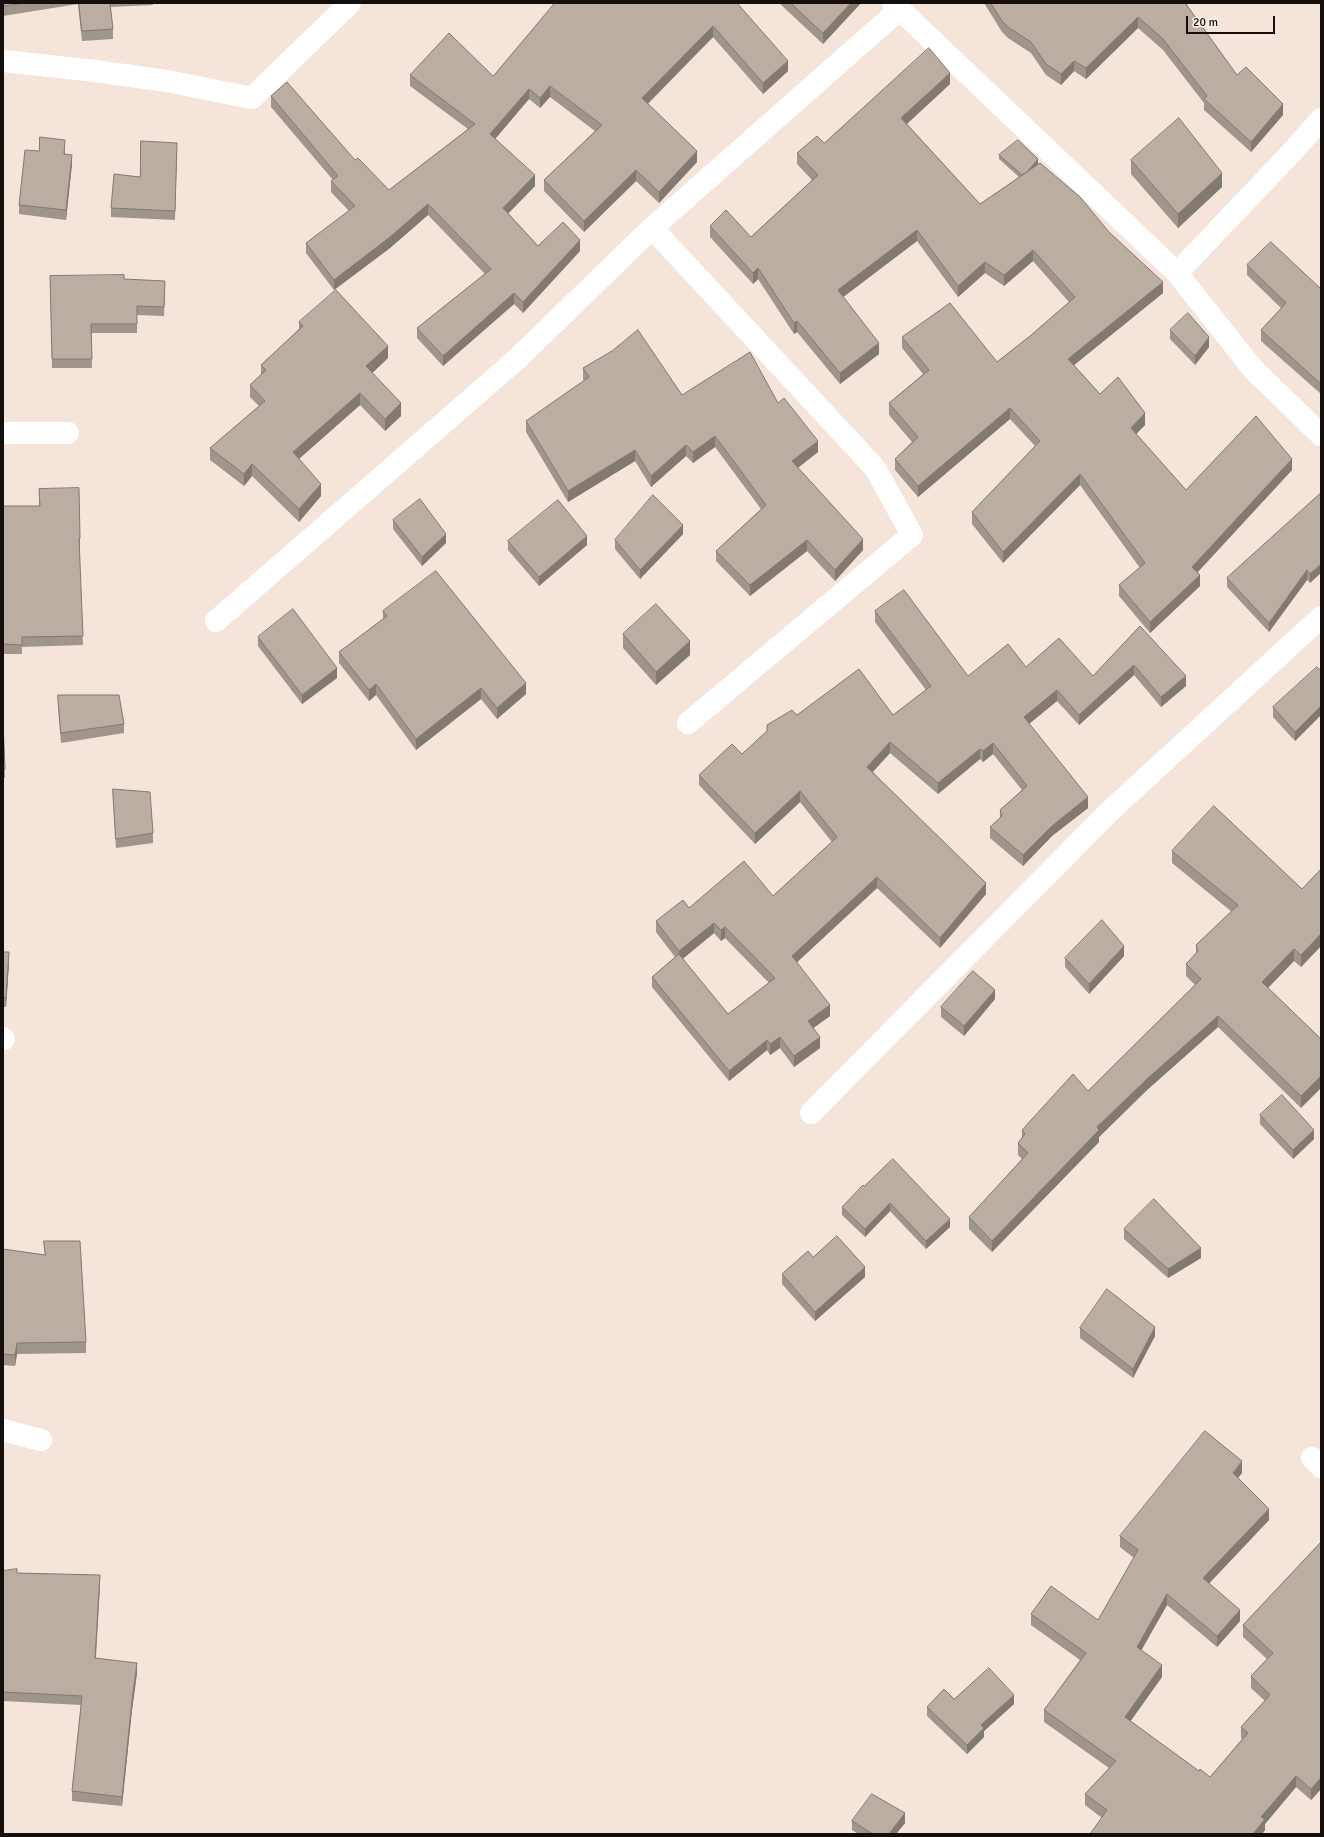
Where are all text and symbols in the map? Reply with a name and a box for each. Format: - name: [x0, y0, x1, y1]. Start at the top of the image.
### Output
- scale bar: [1188, 8, 1277, 34]
- text: 20 m: [1193, 15, 1218, 30]

